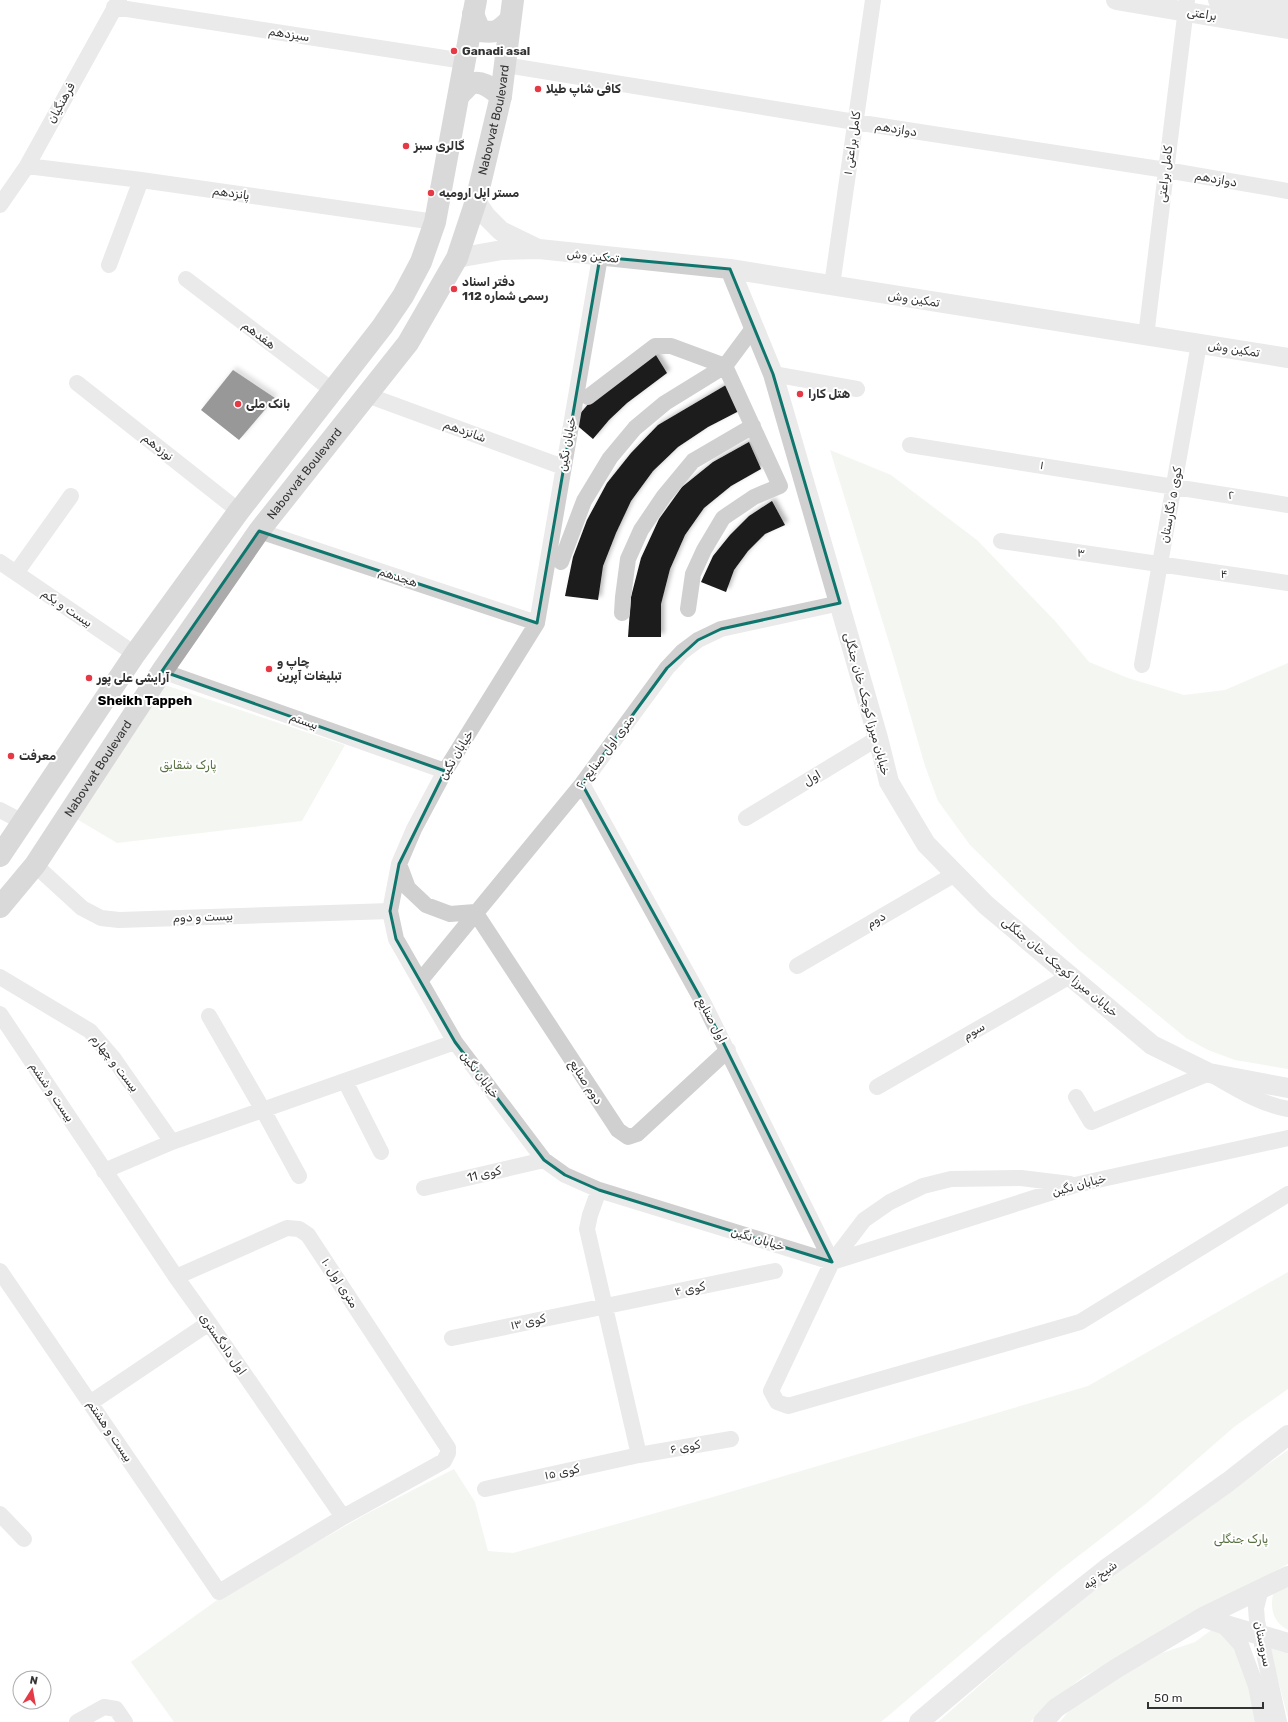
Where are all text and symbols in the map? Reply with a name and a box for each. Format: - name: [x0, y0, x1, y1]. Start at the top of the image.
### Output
- street label: براعتی: [1186, 5, 1218, 24]
- street label: سیزدهم: [267, 24, 311, 45]
- place label: Ganadi asal: [462, 44, 530, 58]
- marker: Ganadi asal: [449, 46, 459, 56]
- street label: Nabovvat Boulevard: [475, 64, 512, 176]
- street label: فرهنگیان: [44, 80, 79, 126]
- place label: کافی شاپ طیلا: [546, 82, 621, 98]
- marker: کافی شاپ طیلا: [533, 84, 543, 94]
- street label: کامل براعتی ۱: [841, 110, 864, 176]
- street label: دوازدهم: [874, 119, 918, 140]
- place label: گالری سبز: [413, 139, 464, 153]
- marker: گالری سبز: [401, 141, 411, 151]
- street label: کامل براعتی: [1155, 144, 1176, 203]
- street label: دوازدهم: [1194, 168, 1238, 191]
- street label: پانزدهم: [211, 183, 251, 204]
- place label: مستر اپل ارومیه: [439, 186, 519, 202]
- marker: مستر اپل ارومیه: [426, 188, 436, 198]
- street label: تمکین وش: [566, 246, 620, 267]
- place label: دفتر اسناد رسمی شماره 112: [462, 275, 548, 303]
- marker: دفتر اسناد رسمی شماره 112: [449, 284, 459, 294]
- street label: تمکین وش: [887, 288, 941, 311]
- street label: هفدهم: [239, 318, 278, 353]
- street label: تمکین وش: [1207, 338, 1261, 361]
- place label: هتل کارا: [808, 387, 850, 401]
- marker: هتل کارا: [795, 389, 805, 399]
- place label: بانک ملی: [246, 397, 290, 411]
- marker: بانک ملی: [233, 399, 243, 409]
- street label: خیابان نگین: [555, 415, 579, 473]
- street label: شانزدهم: [441, 417, 488, 446]
- street label: Nabovvat Boulevard: [264, 425, 345, 522]
- street label: نوزدهم: [139, 430, 176, 464]
- street label: ۱: [1039, 458, 1045, 472]
- street label: کوی ۵ نگارستان: [1157, 465, 1186, 544]
- street label: ۲: [1227, 488, 1235, 502]
- street label: ۳: [1076, 545, 1086, 561]
- street label: هجدهم: [376, 564, 419, 591]
- street label: ۴: [1220, 567, 1229, 581]
- street label: بیست و یکم: [38, 586, 95, 631]
- street label: خیابان میرزا کوچک خان جنگلی: [840, 631, 893, 777]
- place label: چاپ و تبلیغات آپرین: [277, 655, 342, 685]
- marker: چاپ و تبلیغات آپرین: [264, 664, 274, 674]
- place label: آرایشی علی پور: [96, 671, 170, 687]
- marker: آرایشی علی پور: [84, 673, 94, 683]
- district label: Sheikh Tappeh: [98, 693, 192, 708]
- street label: بیستم: [288, 709, 320, 734]
- street label: ۲۰ متری اول صنایع: [573, 712, 639, 793]
- street label: Nabovvat Boulevard: [62, 718, 135, 819]
- street label: خیابان نگین: [436, 728, 476, 782]
- place label: معرفت: [19, 749, 56, 763]
- marker: معرفت: [6, 751, 16, 761]
- park label: پارک شقایق: [160, 758, 216, 773]
- street label: اول: [801, 767, 824, 789]
- street label: بیست و دوم: [173, 909, 233, 927]
- street label: دوم: [864, 909, 889, 933]
- street label: خیابان میرزا کوچک خان جنگلی: [998, 914, 1121, 1020]
- street label: اول صنایع: [693, 995, 730, 1046]
- street label: سوم: [961, 1019, 988, 1045]
- street label: بیست و چهارم: [87, 1031, 142, 1096]
- street label: خیابان نگین: [458, 1049, 502, 1101]
- street label: دوم صنایع: [565, 1057, 606, 1108]
- street label: بیست و ششم: [26, 1060, 77, 1125]
- street label: کوی 11: [466, 1163, 503, 1186]
- street label: خیابان نگین: [1050, 1171, 1108, 1199]
- street label: خیابان نگین: [729, 1224, 787, 1254]
- street label: ۱۰ متری اول: [318, 1256, 361, 1311]
- street label: کوی ۴: [674, 1279, 707, 1300]
- street label: اول دادگستری: [196, 1311, 249, 1378]
- street label: کوی ۱۳: [509, 1311, 548, 1334]
- street label: بیست و هشتم: [84, 1398, 136, 1465]
- street label: کوی ۶: [669, 1437, 702, 1458]
- street label: کوی ۱۵: [543, 1461, 582, 1484]
- park label: پارک جنگلی: [1214, 1532, 1268, 1547]
- street label: شیخ تپه: [1080, 1558, 1121, 1594]
- street label: سروستان: [1250, 1620, 1275, 1668]
- north arrow: [12, 1670, 52, 1710]
- text: N: [29, 1674, 39, 1688]
- scale bar: [1148, 1684, 1263, 1710]
- text: 50 m: [1154, 1691, 1182, 1705]

